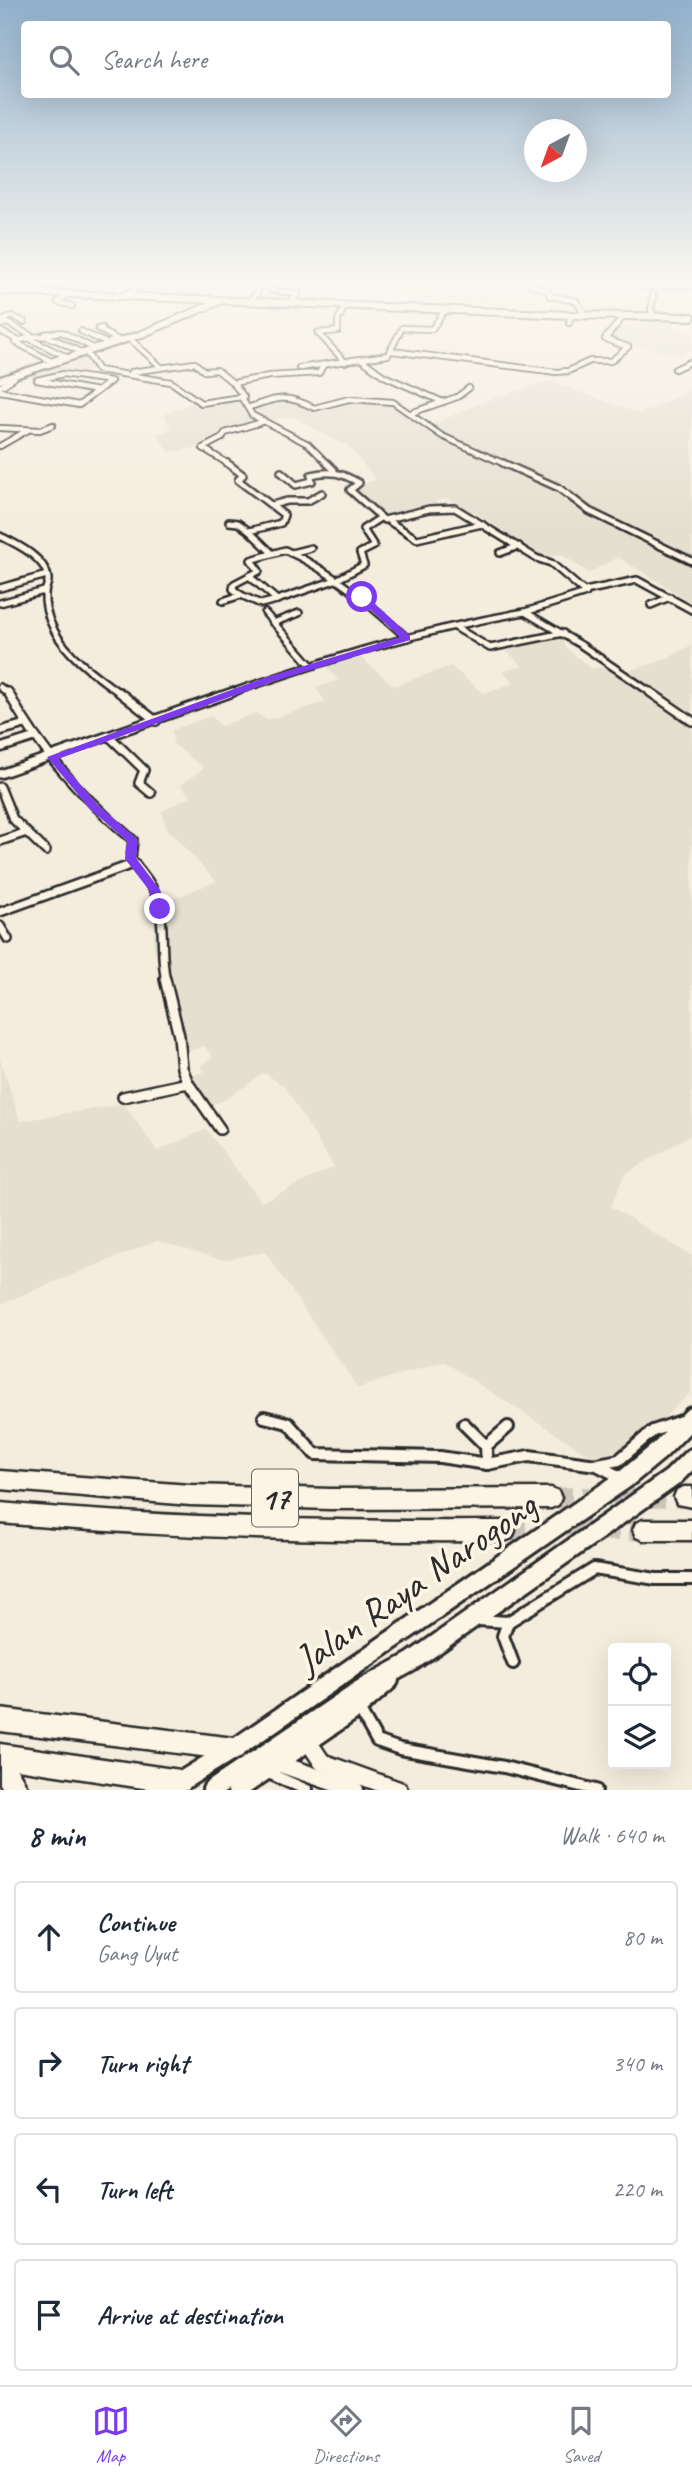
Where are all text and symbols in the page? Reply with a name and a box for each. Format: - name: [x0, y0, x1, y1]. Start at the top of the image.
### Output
- search box: [21, 21, 671, 98]
- icon: search: [45, 41, 83, 79]
- text: Search here: [101, 43, 207, 76]
- north arrow: [524, 119, 587, 182]
- route start: [346, 581, 377, 612]
- route end: [144, 893, 175, 924]
- road number: 17: [252, 1470, 298, 1526]
- street label: Jalan Raya Narogong: [283, 1480, 548, 1686]
- map controls: [608, 1643, 671, 1769]
- button: locate: [608, 1643, 671, 1706]
- button: layers: [608, 1706, 671, 1769]
- text: 8 min: [28, 1817, 85, 1855]
- text: Walk · 640 m: [560, 1821, 664, 1850]
- text: Continue: [97, 1906, 175, 1939]
- icon: ahead: [30, 1918, 68, 1956]
- text: 80 m: [623, 1923, 662, 1952]
- text: Gang Uyut: [97, 1939, 177, 1968]
- icon: right: [30, 2044, 68, 2082]
- text: Turn right: [97, 2047, 188, 2080]
- text: 340 m: [613, 2049, 662, 2078]
- icon: left: [30, 2170, 68, 2208]
- text: Turn left: [97, 2173, 172, 2206]
- text: 220 m: [613, 2175, 662, 2204]
- icon: arrive: [30, 2296, 68, 2334]
- text: Arrive at destination: [97, 2299, 283, 2332]
- tab: Map: [92, 2402, 130, 2468]
- tab: Directions: [313, 2402, 379, 2468]
- tab: Saved: [562, 2402, 600, 2468]

